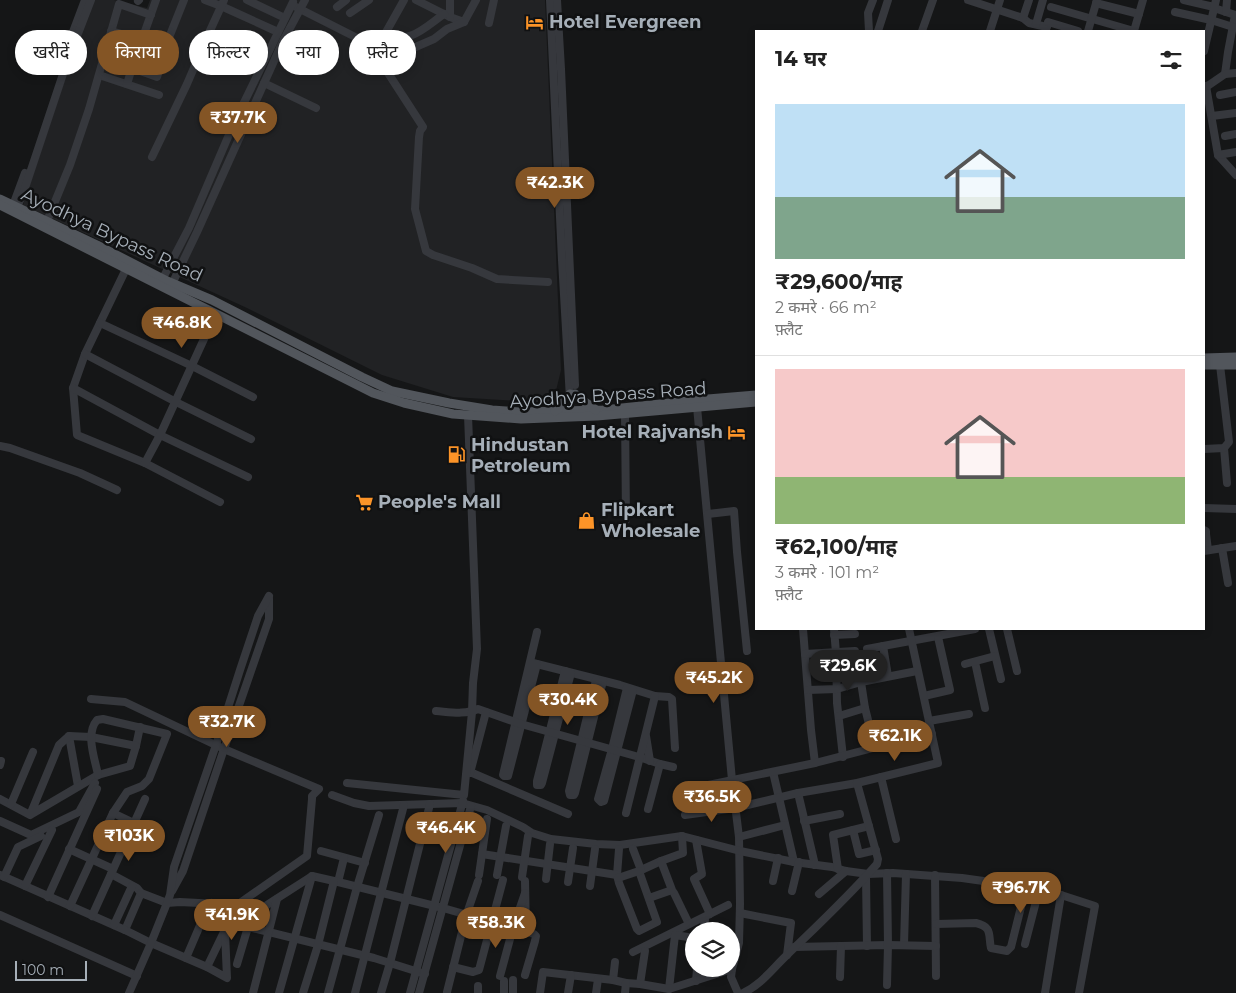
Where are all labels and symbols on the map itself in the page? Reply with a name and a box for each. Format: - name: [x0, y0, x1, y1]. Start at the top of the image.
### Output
- place label: Hotel Evergreen: [549, 11, 702, 33]
- hotel icon: Hotel Evergreen: [525, 12, 545, 32]
- pin: ₹37.7K: [197, 102, 279, 144]
- pin: ₹42.3K: [514, 166, 596, 209]
- street label: Ayodhya Bypass Road: [18, 183, 206, 287]
- pin: ₹46.8K: [141, 306, 223, 349]
- street label: Ayodhya Bypass Road: [509, 377, 707, 413]
- place label: Hotel Rajvansh: [582, 421, 723, 443]
- hotel icon: Hotel Rajvansh: [727, 422, 747, 442]
- place label: Hindustan Petroleum: [471, 434, 571, 477]
- fuel station icon: Hindustan Petroleum: [447, 445, 467, 465]
- place label: People's Mall: [378, 491, 501, 513]
- supermarket icon: People's Mall: [354, 492, 374, 512]
- place label: Flipkart Wholesale: [601, 499, 700, 542]
- shop icon: Flipkart Wholesale: [577, 510, 597, 530]
- pin: ₹29.6K: [807, 650, 889, 692]
- pin: ₹45.2K: [673, 662, 755, 704]
- pin: ₹30.4K: [527, 684, 609, 726]
- pin: ₹32.7K: [186, 706, 268, 748]
- pin: ₹62.1K: [854, 720, 936, 762]
- pin: ₹36.5K: [671, 780, 753, 823]
- pin: ₹46.4K: [405, 812, 487, 854]
- pin: ₹103K: [94, 820, 164, 862]
- pin: ₹96.7K: [980, 872, 1062, 914]
- pin: ₹41.9K: [191, 898, 273, 941]
- pin: ₹58.3K: [455, 906, 537, 949]
- scale bar: [15, 958, 88, 981]

